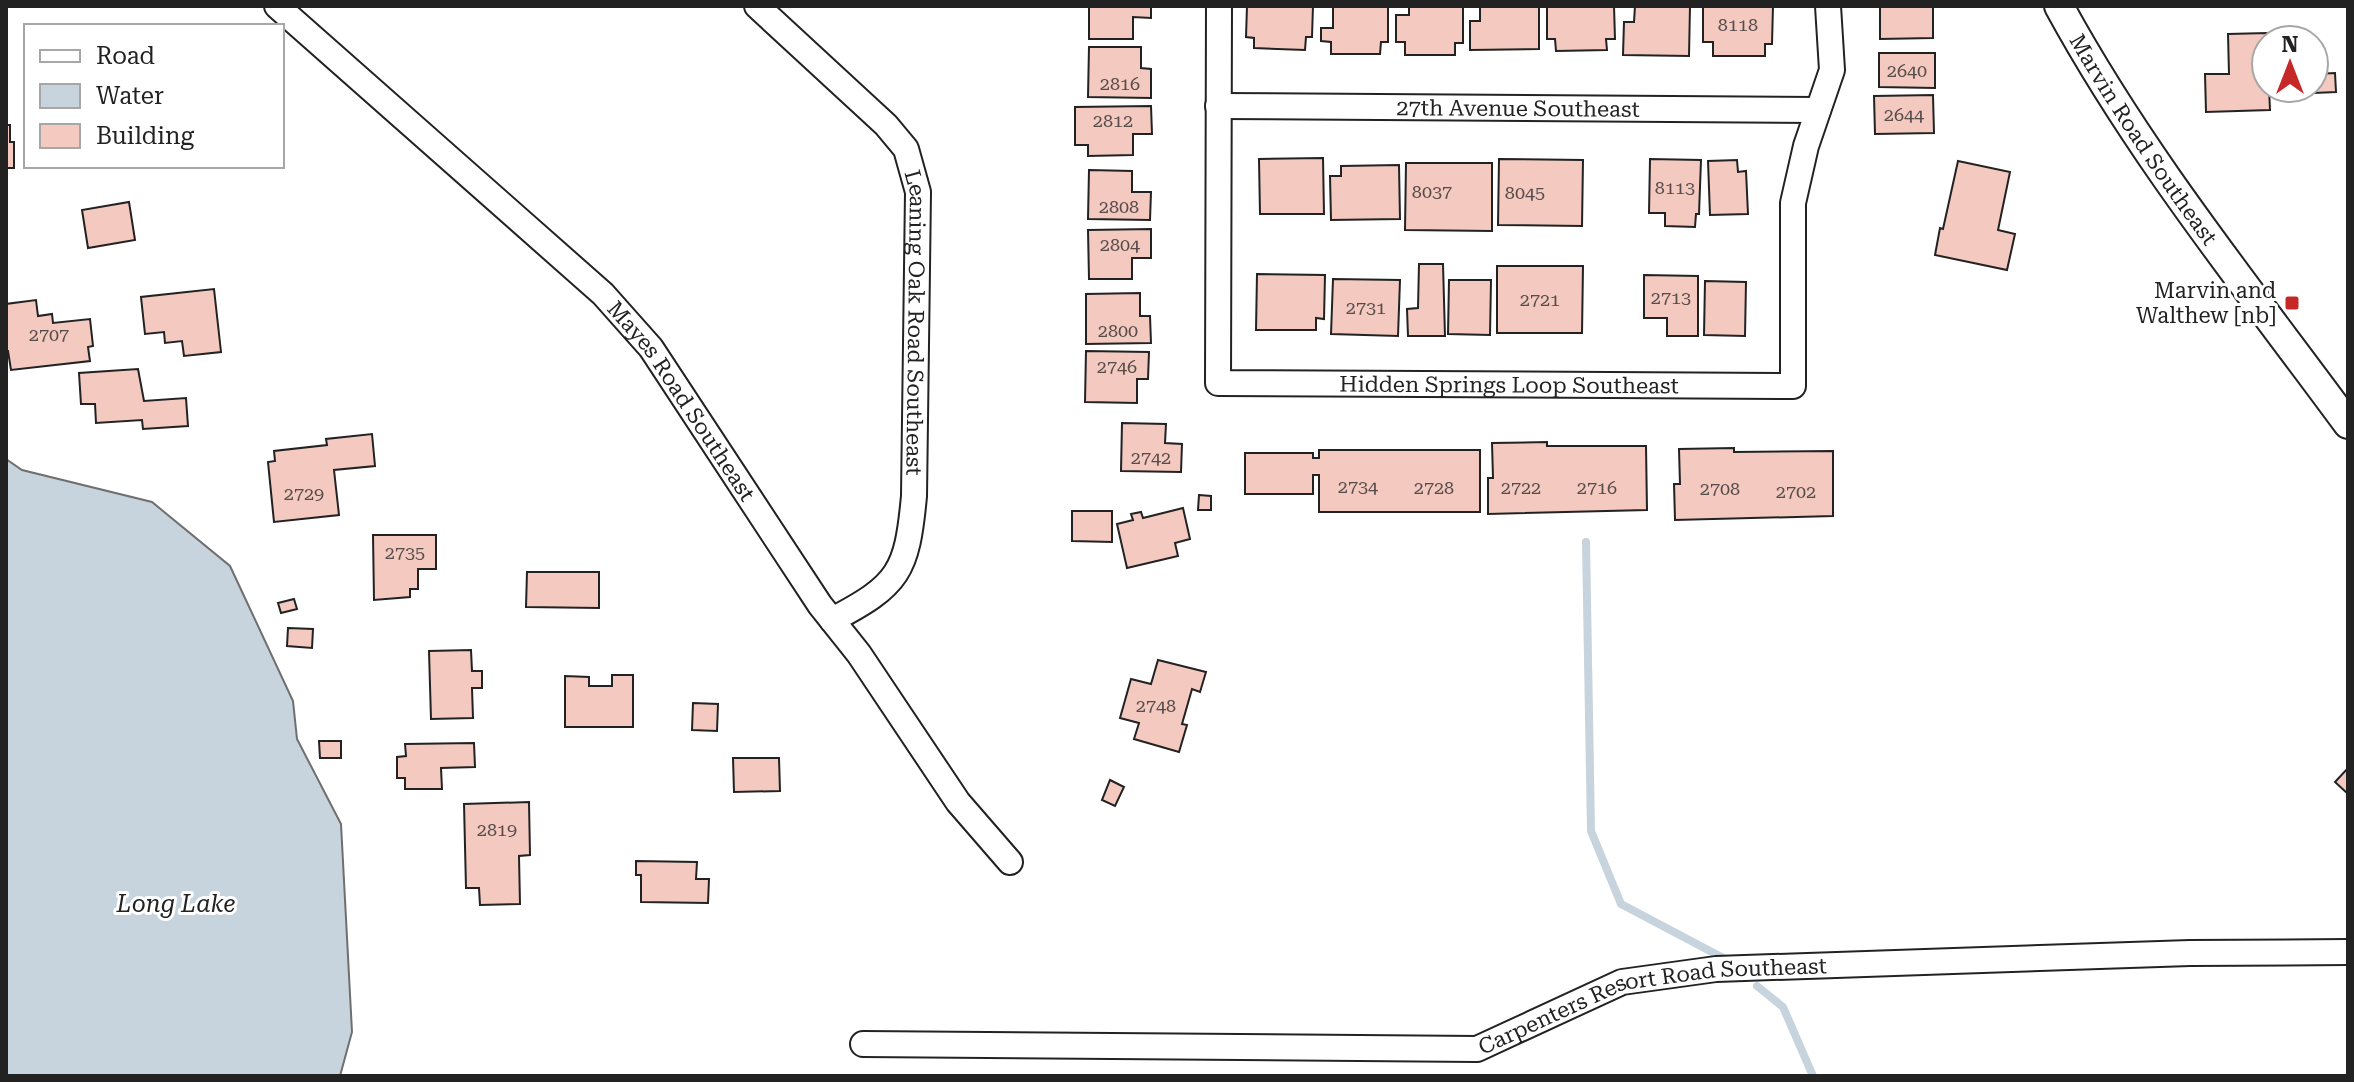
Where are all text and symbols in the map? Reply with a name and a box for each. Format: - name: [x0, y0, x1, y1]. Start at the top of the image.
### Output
- house number: 8118: [1718, 14, 1758, 35]
- legend: [24, 24, 284, 168]
- north arrow: [2250, 24, 2330, 104]
- street label: Marvin Road Southeast: [2065, 30, 2223, 250]
- text: N: [2282, 32, 2299, 57]
- text: Road: [96, 42, 155, 70]
- house number: 2640: [1887, 60, 1927, 81]
- house number: 2816: [1100, 73, 1140, 94]
- text: Water: [96, 82, 164, 110]
- street label: 27th Avenue Southeast: [1396, 95, 1640, 121]
- house number: 2644: [1884, 104, 1924, 125]
- house number: 2812: [1093, 110, 1133, 131]
- text: Building: [96, 122, 194, 150]
- street label: Leaning Oak Road Southeast: [900, 167, 931, 476]
- house number: 8113: [1655, 177, 1695, 198]
- house number: 8037: [1412, 181, 1452, 202]
- house number: 8045: [1505, 182, 1545, 203]
- house number: 2808: [1099, 196, 1139, 217]
- house number: 2804: [1100, 234, 1140, 255]
- place label: Marvin and Walthew [nb]: [2136, 278, 2276, 328]
- house number: 2713: [1651, 287, 1691, 308]
- house number: 2721: [1520, 289, 1560, 310]
- marker: Marvin and Walthew [nb]: [2283, 294, 2301, 312]
- street label: Mayes Road Southeast: [603, 296, 760, 505]
- house number: 2731: [1346, 297, 1386, 318]
- house number: 2800: [1098, 320, 1138, 341]
- house number: 2707: [29, 324, 69, 345]
- house number: 2746: [1097, 356, 1137, 377]
- street label: Hidden Springs Loop Southeast: [1339, 371, 1679, 398]
- house number: 2742: [1131, 447, 1171, 468]
- house number: 2734: [1338, 476, 1378, 497]
- house number: 2728: [1414, 477, 1454, 498]
- house number: 2722: [1501, 477, 1541, 498]
- house number: 2716: [1577, 477, 1617, 498]
- house number: 2708: [1700, 478, 1740, 499]
- house number: 2702: [1776, 481, 1816, 502]
- house number: 2729: [284, 483, 324, 504]
- house number: 2735: [385, 542, 425, 563]
- house number: 2748: [1136, 695, 1176, 716]
- house number: 2819: [477, 819, 517, 840]
- water label: Long Lake: [116, 890, 235, 918]
- street label: Carpenters Resort Road Southeast: [1474, 953, 1827, 1059]

